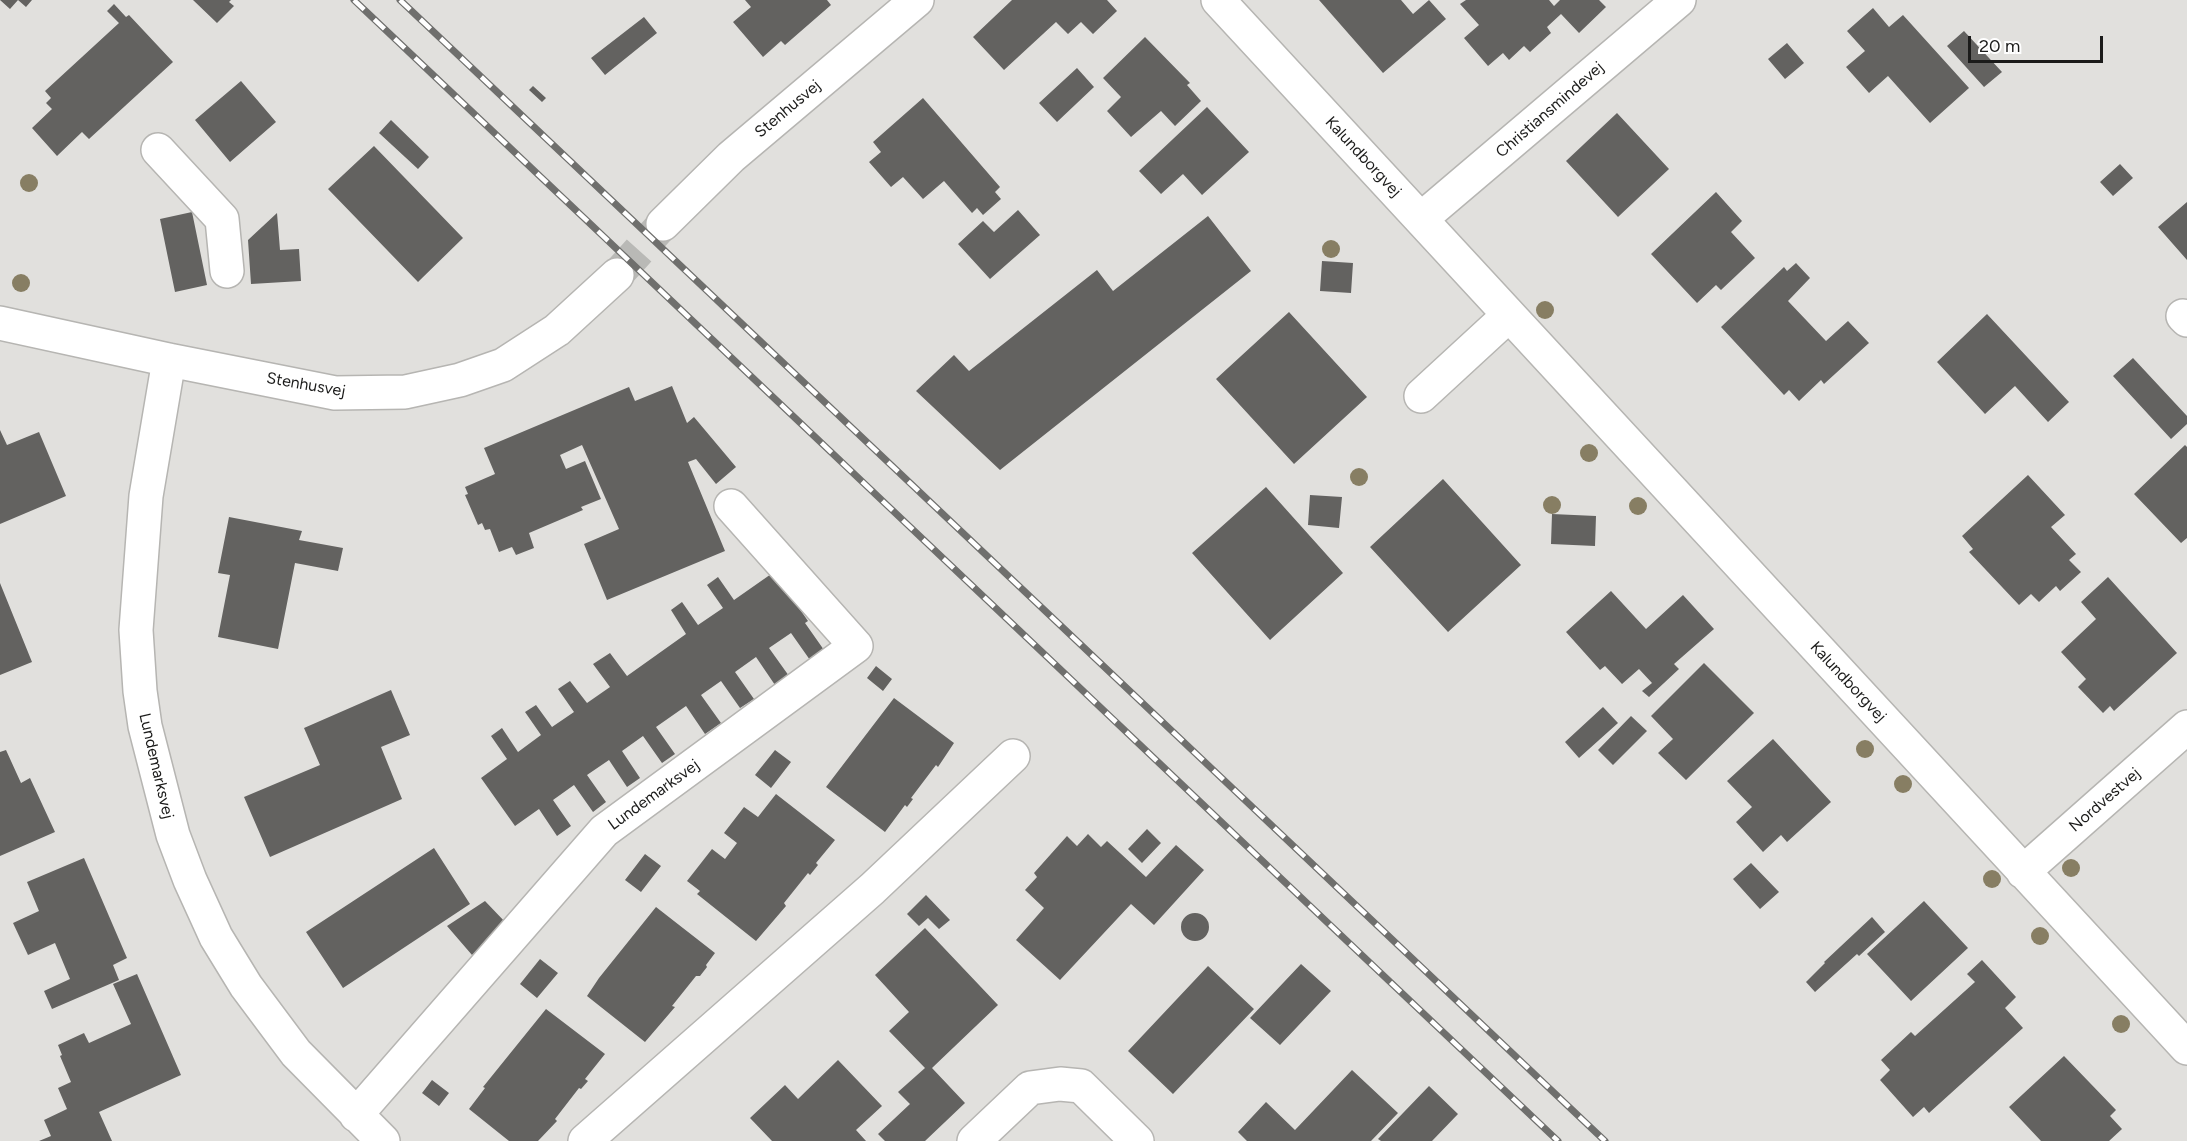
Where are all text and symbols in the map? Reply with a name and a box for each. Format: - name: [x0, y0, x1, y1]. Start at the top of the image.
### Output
- scale bar: [1971, 24, 2106, 62]
- text: 20 m: [1979, 35, 2020, 57]
- street label: Christiansmindevej: [1492, 58, 1608, 162]
- street label: Stenhusvej: [751, 76, 825, 142]
- street label: Kalundborgvej: [1321, 113, 1405, 201]
- street label: Stenhusvej: [265, 369, 347, 401]
- street label: Kalundborgvej: [1806, 638, 1890, 726]
- street label: Lundemarksvej: [135, 711, 177, 821]
- street label: Lundemarksvej: [605, 756, 703, 834]
- street label: Nordvestvej: [2065, 764, 2145, 836]

